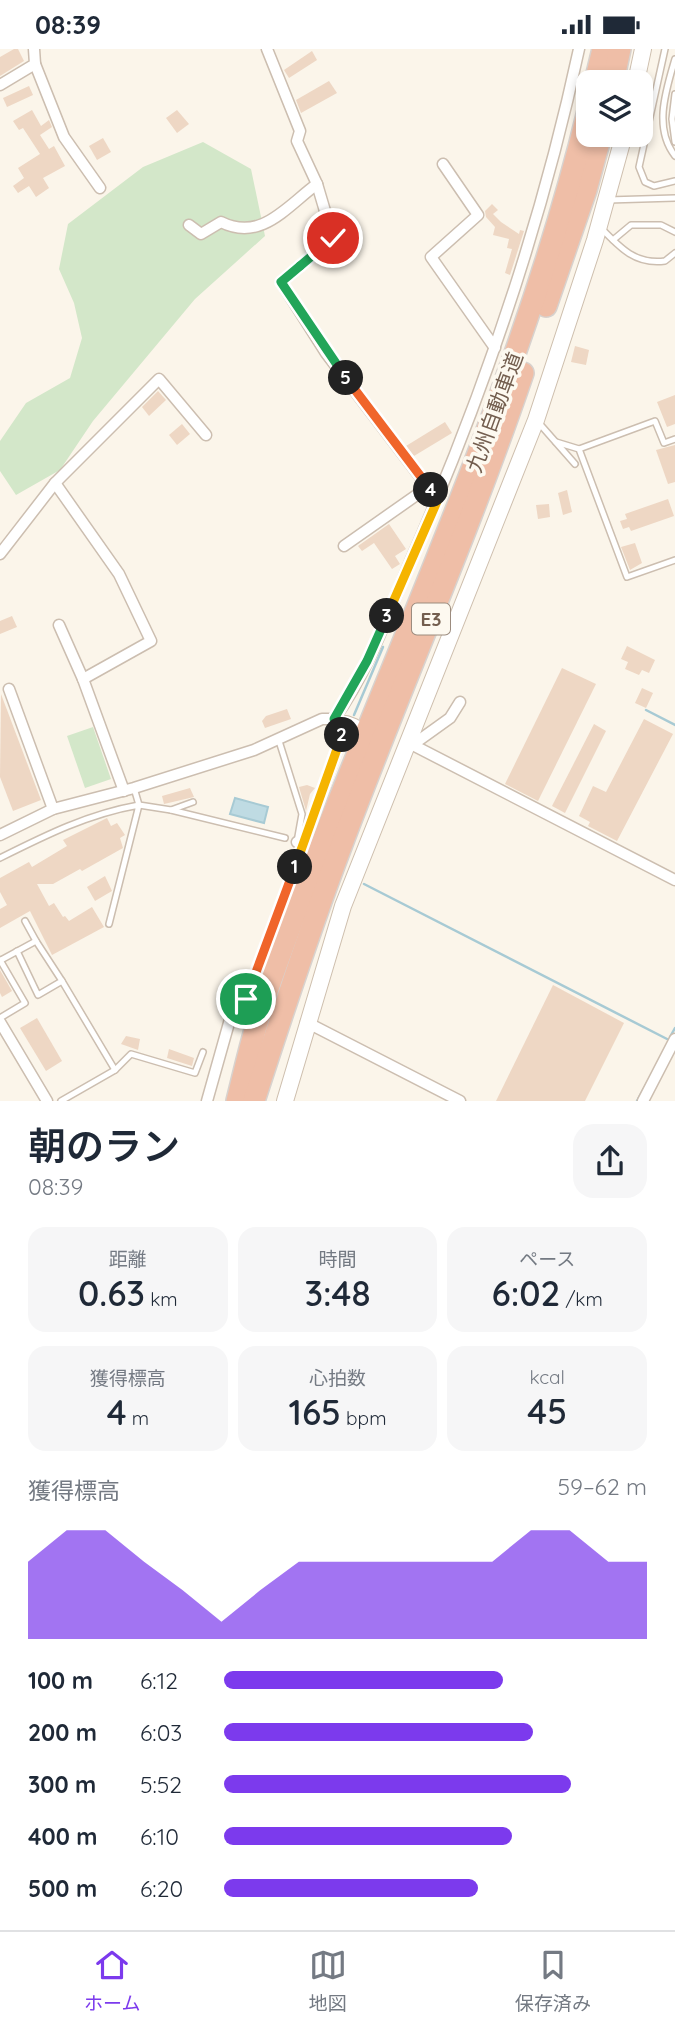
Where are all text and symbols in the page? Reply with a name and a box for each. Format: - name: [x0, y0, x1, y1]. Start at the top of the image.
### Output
- text: 08:39: [35, 8, 101, 41]
- map controls: [576, 70, 653, 147]
- button: layers: [576, 70, 653, 147]
- pin: [303, 208, 363, 268]
- icon: check: [314, 219, 352, 257]
- street label: 九州自動車道: [460, 348, 528, 476]
- pin: 5: [328, 361, 364, 395]
- text: 5: [340, 365, 351, 389]
- pin: 4: [414, 473, 448, 507]
- text: 4: [425, 477, 436, 501]
- pin: 3: [370, 599, 404, 633]
- text: 3: [381, 603, 392, 627]
- road number: E3: [412, 603, 450, 635]
- pin: 2: [324, 717, 360, 753]
- text: 2: [336, 722, 347, 746]
- pin: 1: [278, 849, 312, 885]
- text: 1: [291, 854, 298, 878]
- pin: [216, 969, 276, 1029]
- icon: arrive: [227, 980, 265, 1018]
- text: 朝のラン: [28, 1122, 180, 1170]
- button: share: [573, 1124, 647, 1198]
- text: 08:39: [28, 1172, 83, 1201]
- text: 距離: [109, 1247, 147, 1271]
- text: 時間: [318, 1247, 357, 1271]
- text: ペース: [519, 1247, 575, 1271]
- text: 0.63: [78, 1271, 145, 1315]
- text: 3:48: [304, 1271, 371, 1315]
- text: 6:02: [491, 1271, 560, 1315]
- text: km: [145, 1287, 178, 1311]
- text: /km: [560, 1287, 603, 1311]
- text: kcal: [529, 1365, 565, 1389]
- text: 獲得標高: [90, 1366, 166, 1390]
- text: 心拍数: [309, 1366, 366, 1390]
- text: 45: [527, 1389, 567, 1433]
- text: 4: [107, 1390, 127, 1434]
- text: 165: [289, 1390, 341, 1434]
- text: m: [127, 1406, 149, 1430]
- text: bpm: [341, 1406, 386, 1430]
- text: 59–62 m: [558, 1472, 647, 1501]
- text: 獲得標高: [28, 1476, 120, 1505]
- text: 100 m: [28, 1666, 93, 1695]
- text: 6:12: [140, 1666, 178, 1695]
- text: 200 m: [28, 1718, 97, 1747]
- text: 6:03: [140, 1718, 182, 1747]
- text: 300 m: [28, 1770, 96, 1799]
- text: 5:52: [140, 1770, 182, 1799]
- text: 400 m: [28, 1822, 97, 1851]
- text: 6:10: [140, 1822, 179, 1851]
- text: 500 m: [28, 1874, 97, 1903]
- text: 6:20: [140, 1874, 183, 1903]
- tab: ホーム: [84, 1946, 141, 2015]
- tab: 地図: [309, 1946, 347, 2015]
- tab: 保存済み: [515, 1946, 591, 2015]

